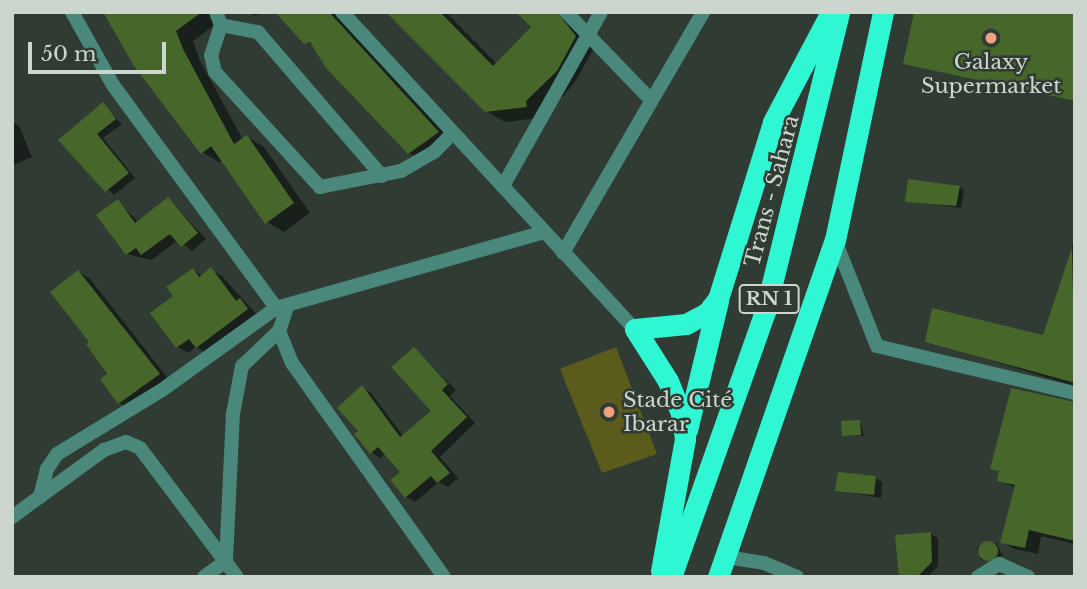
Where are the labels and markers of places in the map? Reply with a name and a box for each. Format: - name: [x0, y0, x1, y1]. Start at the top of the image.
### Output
- marker: Galaxy Supermarket: [983, 30, 999, 46]
- place label: Galaxy Supermarket: [921, 49, 1061, 99]
- place label: Stade Cité Ibarar: [623, 387, 732, 437]
- marker: Stade Cité Ibarar: [601, 404, 617, 420]

